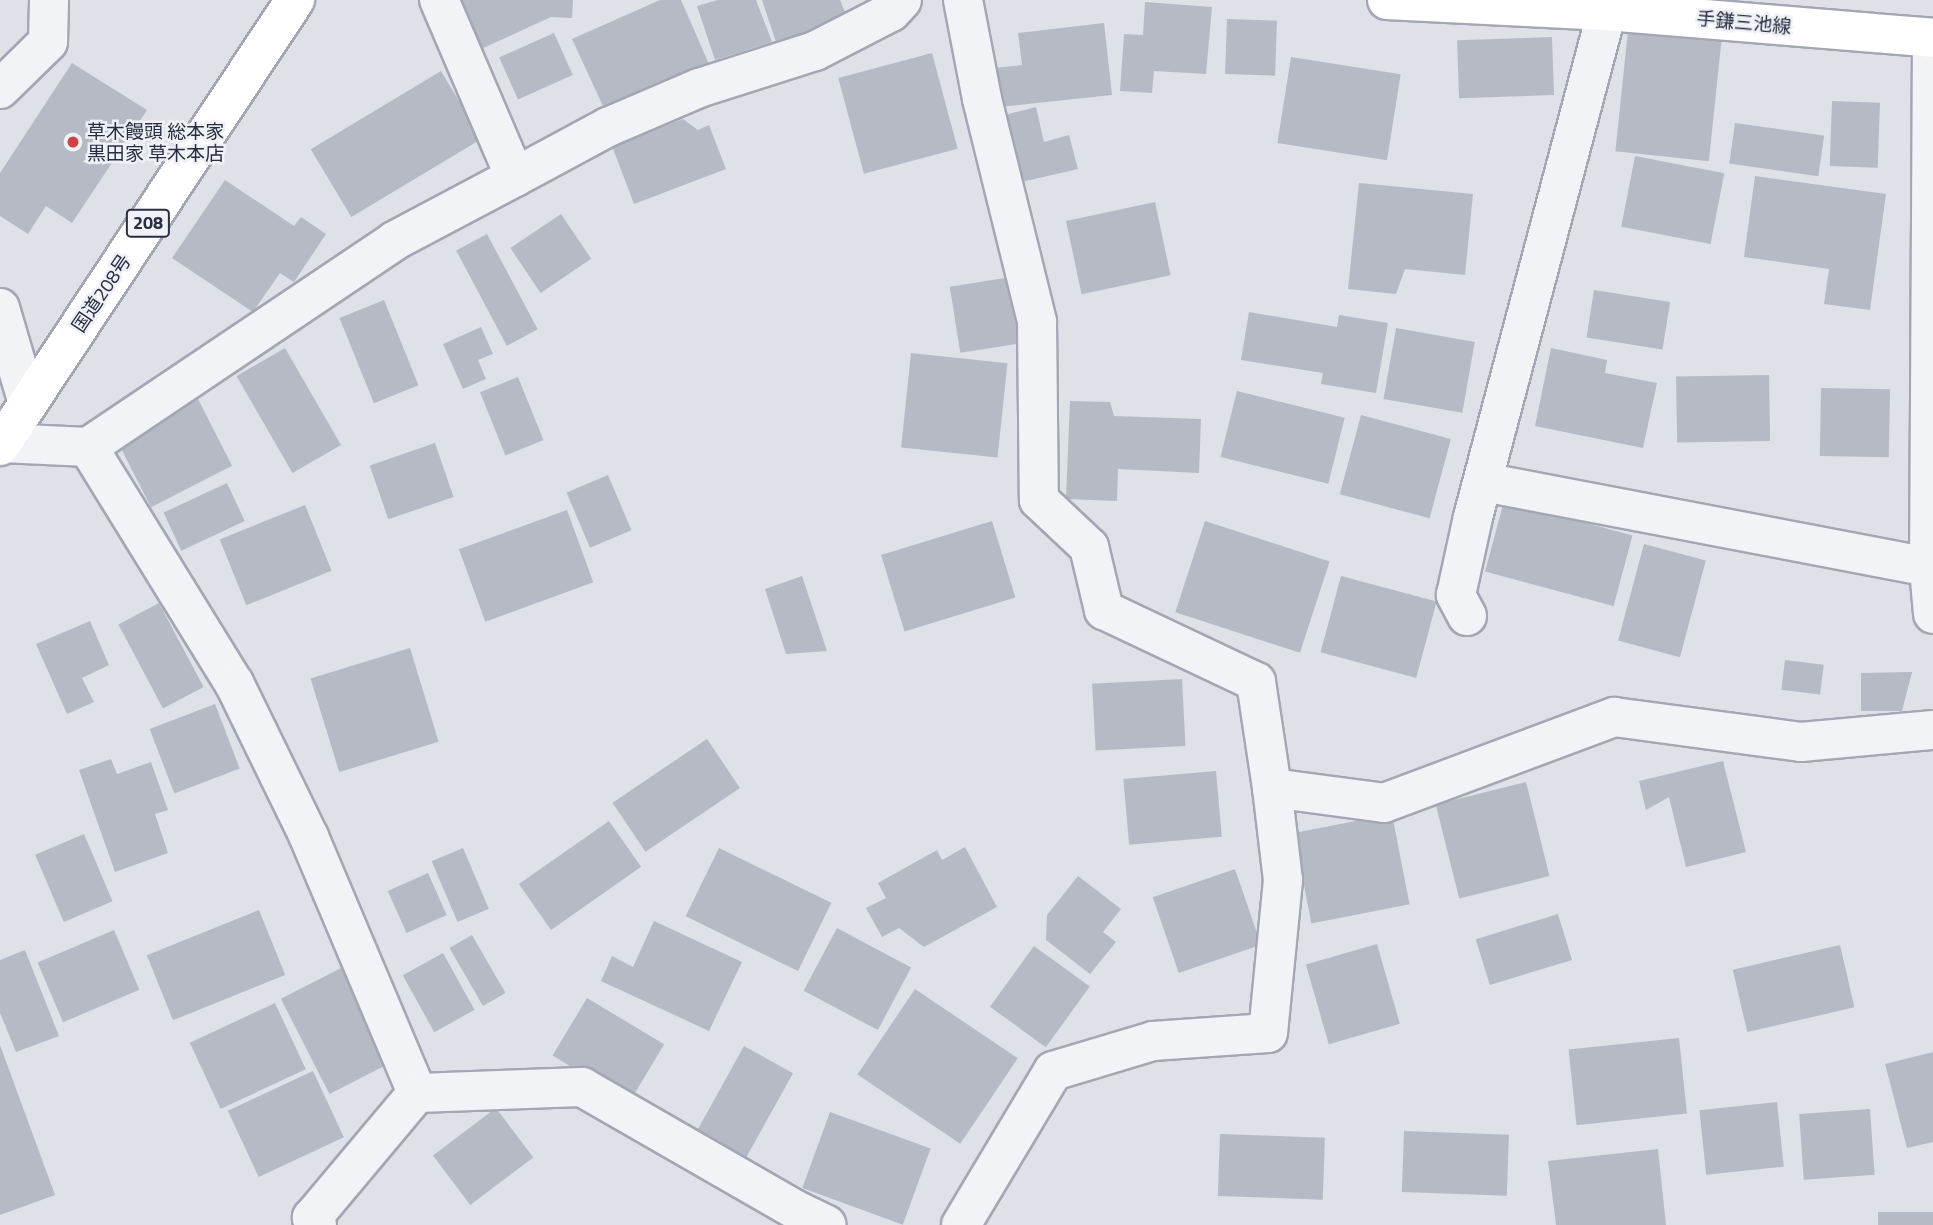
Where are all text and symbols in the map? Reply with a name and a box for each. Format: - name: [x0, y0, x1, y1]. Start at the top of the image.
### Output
- street label: 手鎌三池線: [1696, 7, 1792, 37]
- place label: 草木饅頭 総本家 黒田家 草木本店: [87, 120, 224, 164]
- marker: 草木饅頭 総本家 黒田家 草木本店: [65, 134, 81, 150]
- road number: 208: [125, 208, 171, 238]
- street label: 国道208号: [67, 250, 135, 336]

